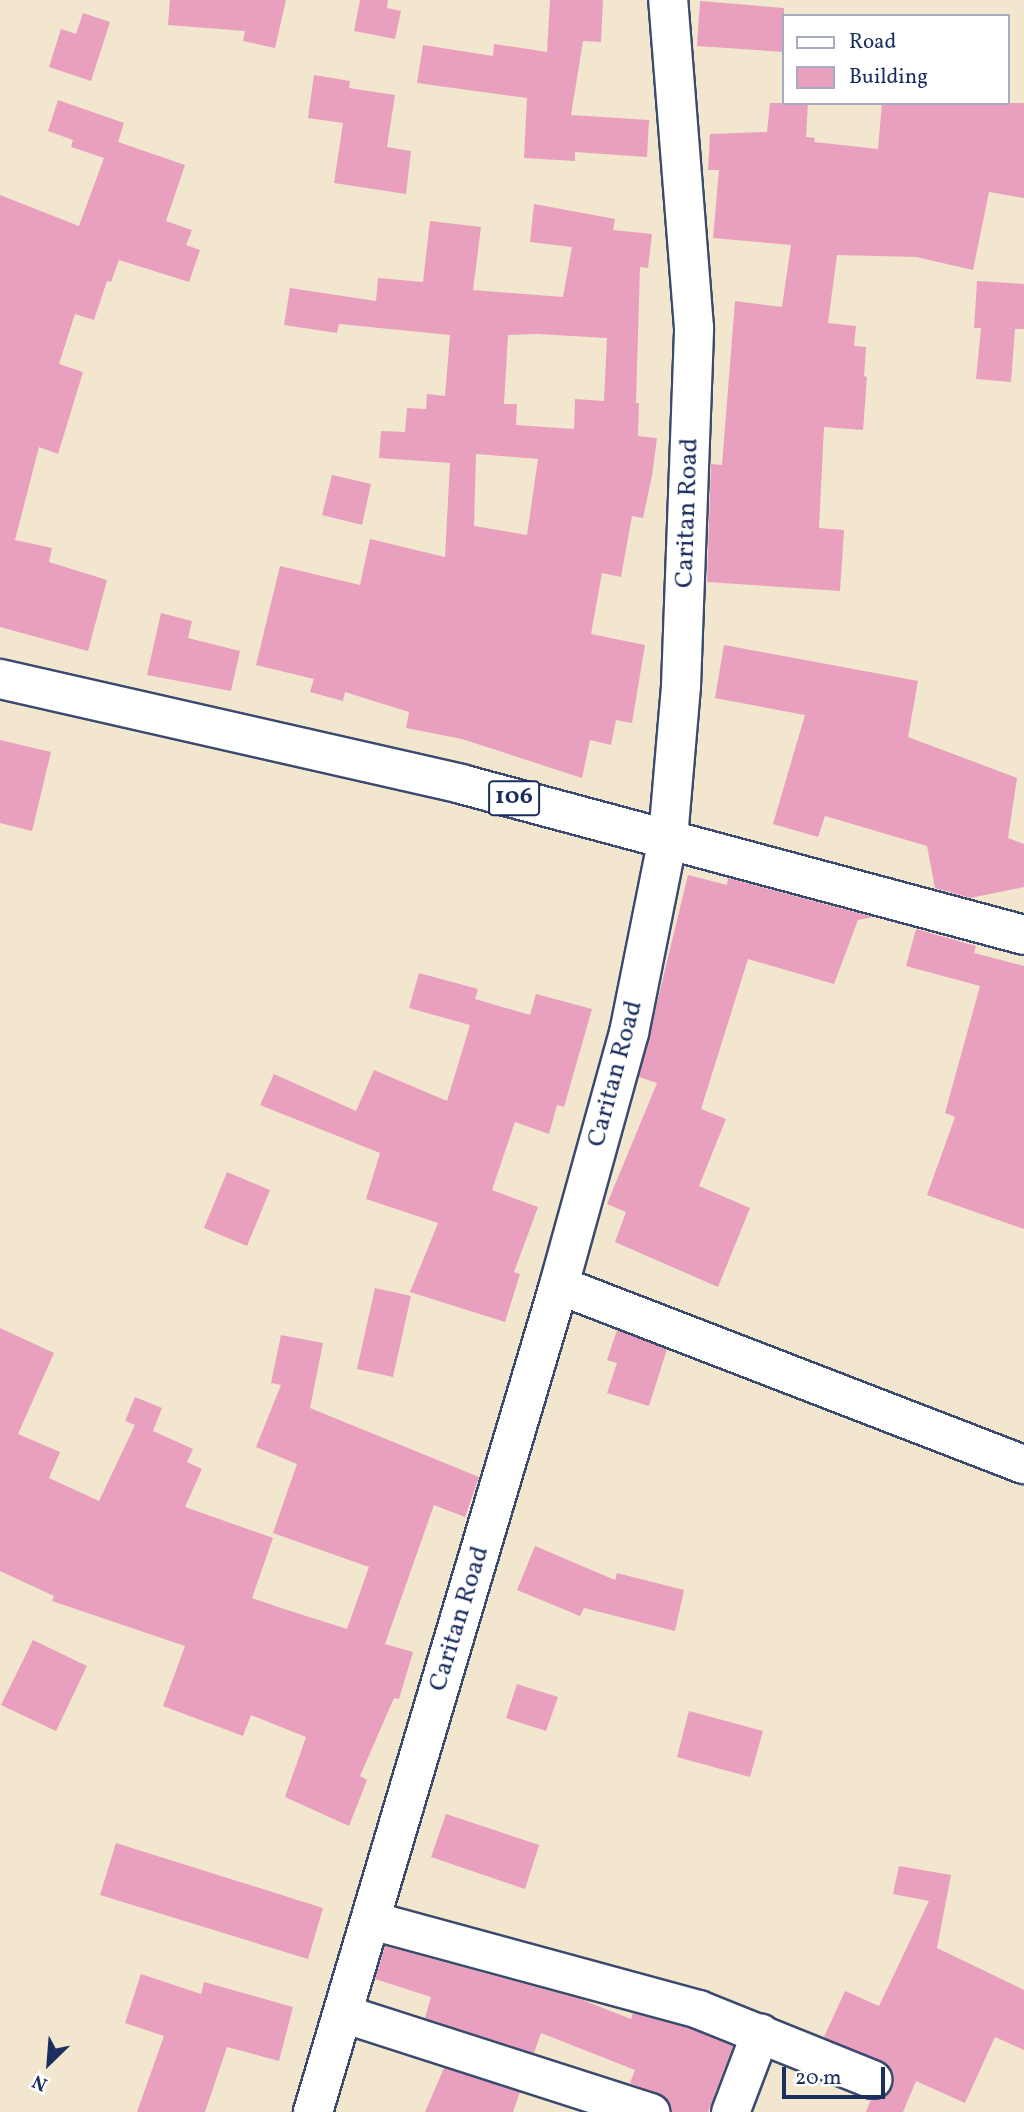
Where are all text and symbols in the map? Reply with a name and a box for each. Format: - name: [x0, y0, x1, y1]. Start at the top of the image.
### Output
- legend: [782, 14, 1010, 105]
- text: Road: [849, 28, 896, 57]
- text: Building: [849, 63, 928, 92]
- street label: Caritan Road: [670, 437, 706, 589]
- road number: 106: [488, 778, 540, 818]
- street label: Caritan Road: [582, 997, 650, 1151]
- street label: Caritan Road: [423, 1543, 497, 1695]
- north arrow: [14, 2028, 84, 2098]
- scale bar: [786, 2052, 889, 2096]
- text: 20 m: [795, 2064, 841, 2093]
- text: N: [28, 2067, 52, 2097]

